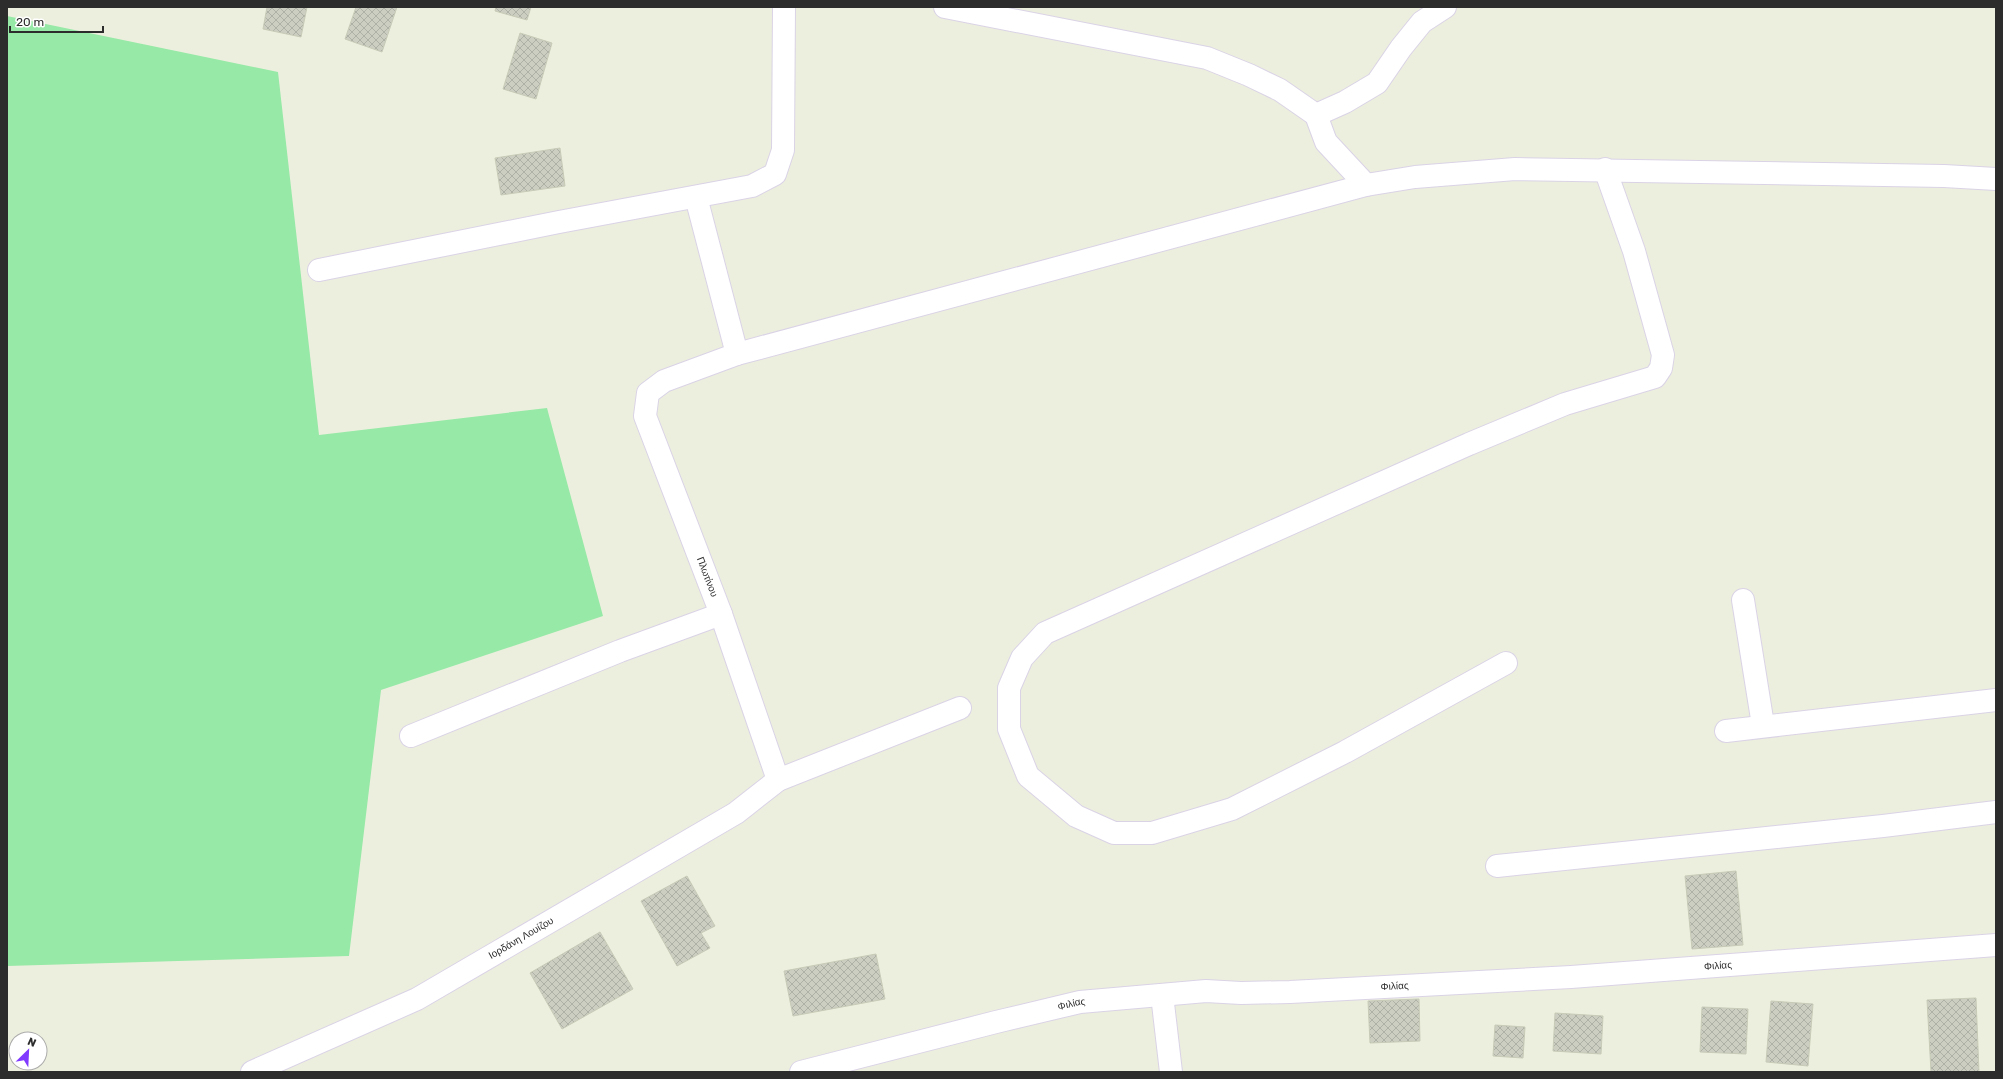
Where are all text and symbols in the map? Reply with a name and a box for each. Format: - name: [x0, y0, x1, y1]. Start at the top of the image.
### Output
- scale bar: [10, 8, 103, 34]
- text: 20 m: [16, 15, 44, 29]
- street label: Πλωτίνου: [694, 555, 720, 599]
- street label: Ιορδάνη Λουίζου: [487, 915, 556, 962]
- street label: Φιλίας: [1704, 959, 1733, 973]
- street label: Φιλίας: [1380, 980, 1409, 993]
- street label: Φιλίας: [1057, 996, 1086, 1013]
- north arrow: [8, 1031, 48, 1071]
- text: N: [26, 1035, 38, 1050]

